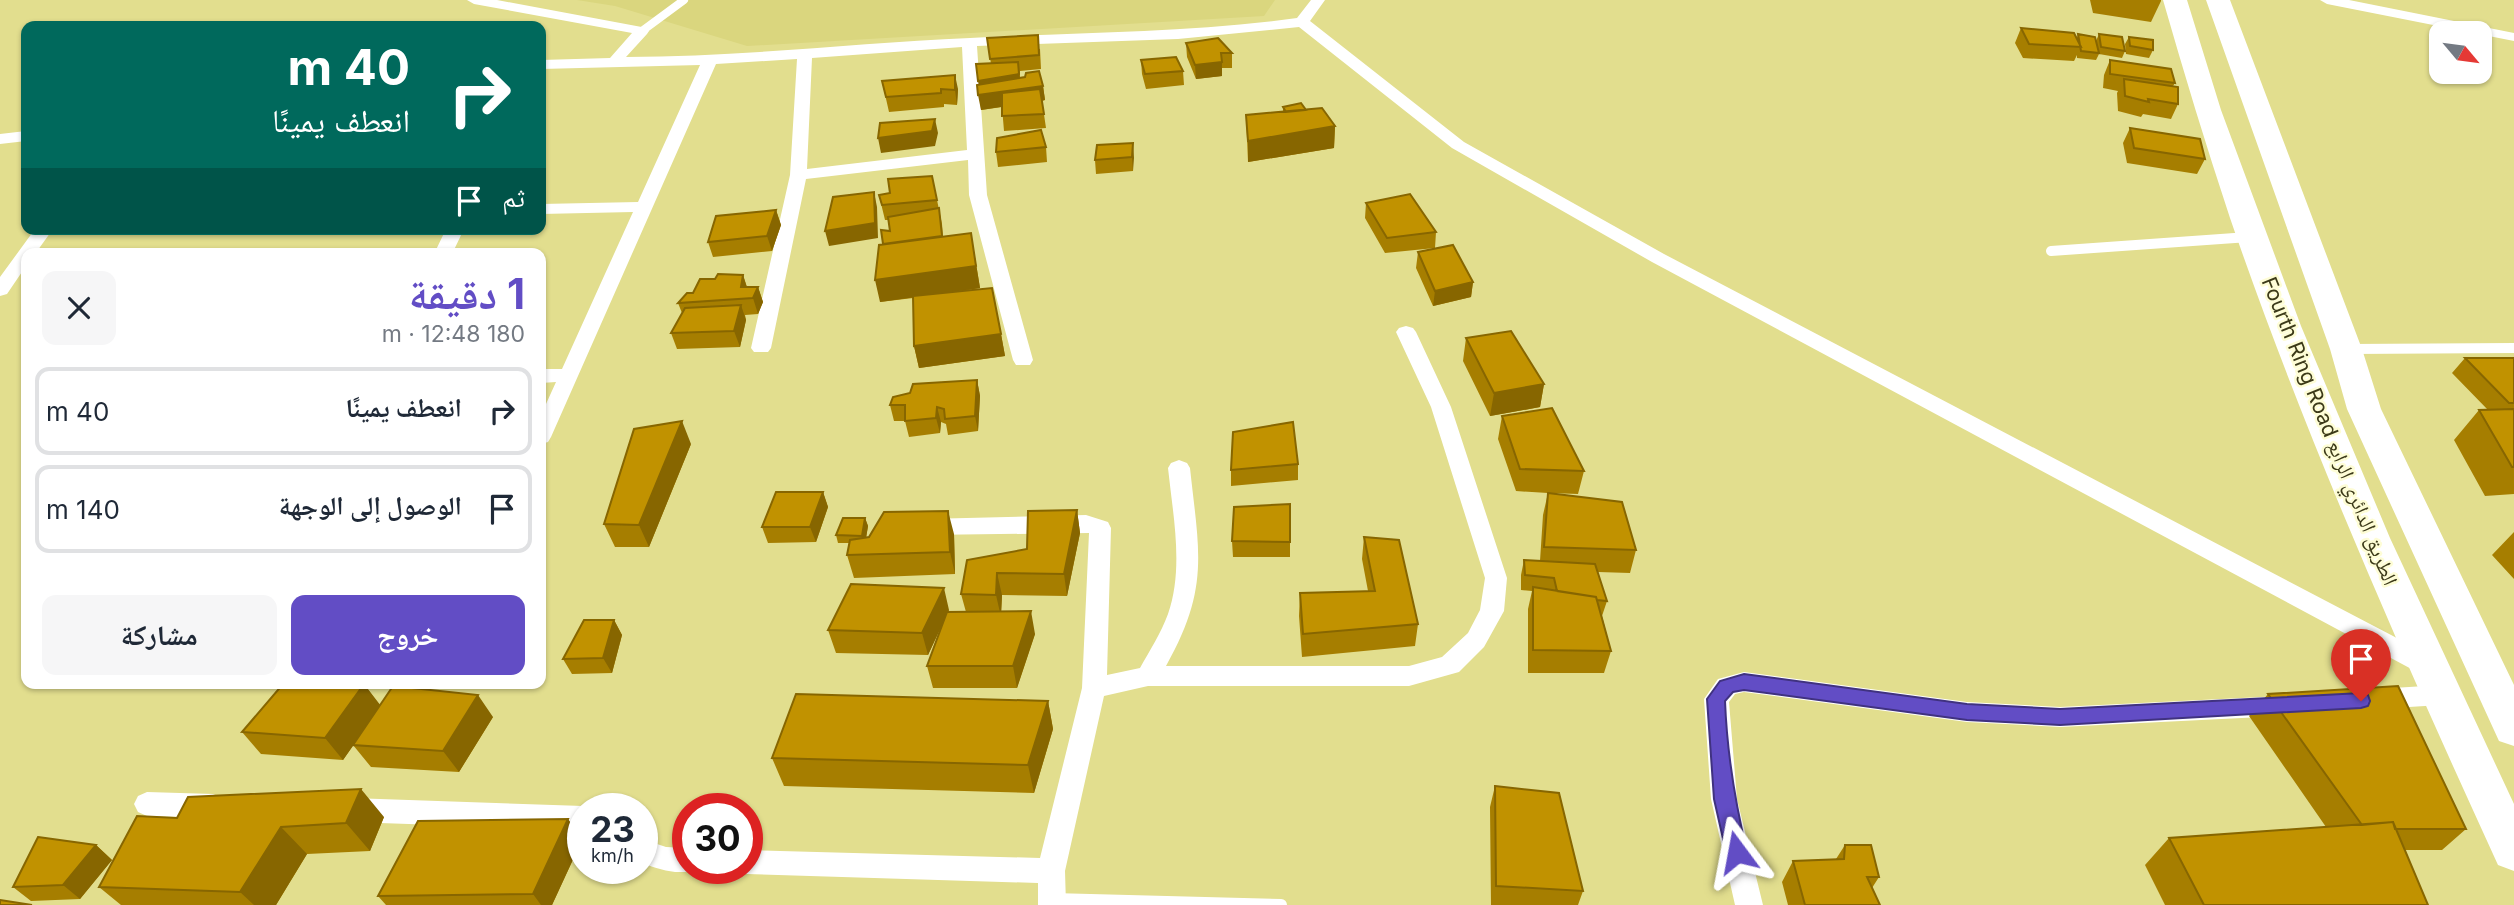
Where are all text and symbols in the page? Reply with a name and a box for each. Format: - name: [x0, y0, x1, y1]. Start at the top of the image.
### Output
- north arrow: [2429, 21, 2492, 84]
- map controls: [2429, 21, 2492, 84]
- text: 40 m: [287, 38, 410, 97]
- icon: right: [434, 49, 525, 140]
- text: انعطف يمينًا: [272, 101, 410, 140]
- icon: arrive: [450, 182, 488, 220]
- text: ثم: [502, 182, 525, 213]
- text: 1 دقيقة: [409, 268, 525, 319]
- button: close: [42, 271, 116, 345]
- street label: Fourth Ring Road الطريق الدائري الرابع: [2253, 273, 2403, 590]
- text: 180 m · 12:48: [382, 320, 525, 348]
- text: انعطف يمينًا: [346, 392, 462, 423]
- icon: right: [483, 392, 521, 430]
- text: 40 m: [46, 396, 109, 427]
- text: الوصول إلى الوجهة: [279, 490, 462, 521]
- icon: arrive: [483, 490, 521, 528]
- text: 140 m: [46, 494, 120, 525]
- button: مشاركة: [42, 595, 277, 675]
- button: خروج: [291, 595, 525, 675]
- pin: [2331, 629, 2391, 701]
- icon: arrive: [2342, 640, 2380, 678]
- speed limit sign: 30: [672, 793, 763, 884]
- text: 23: [590, 808, 635, 850]
- position arrow: [1700, 815, 1774, 889]
- text: km/h: [591, 845, 634, 866]

